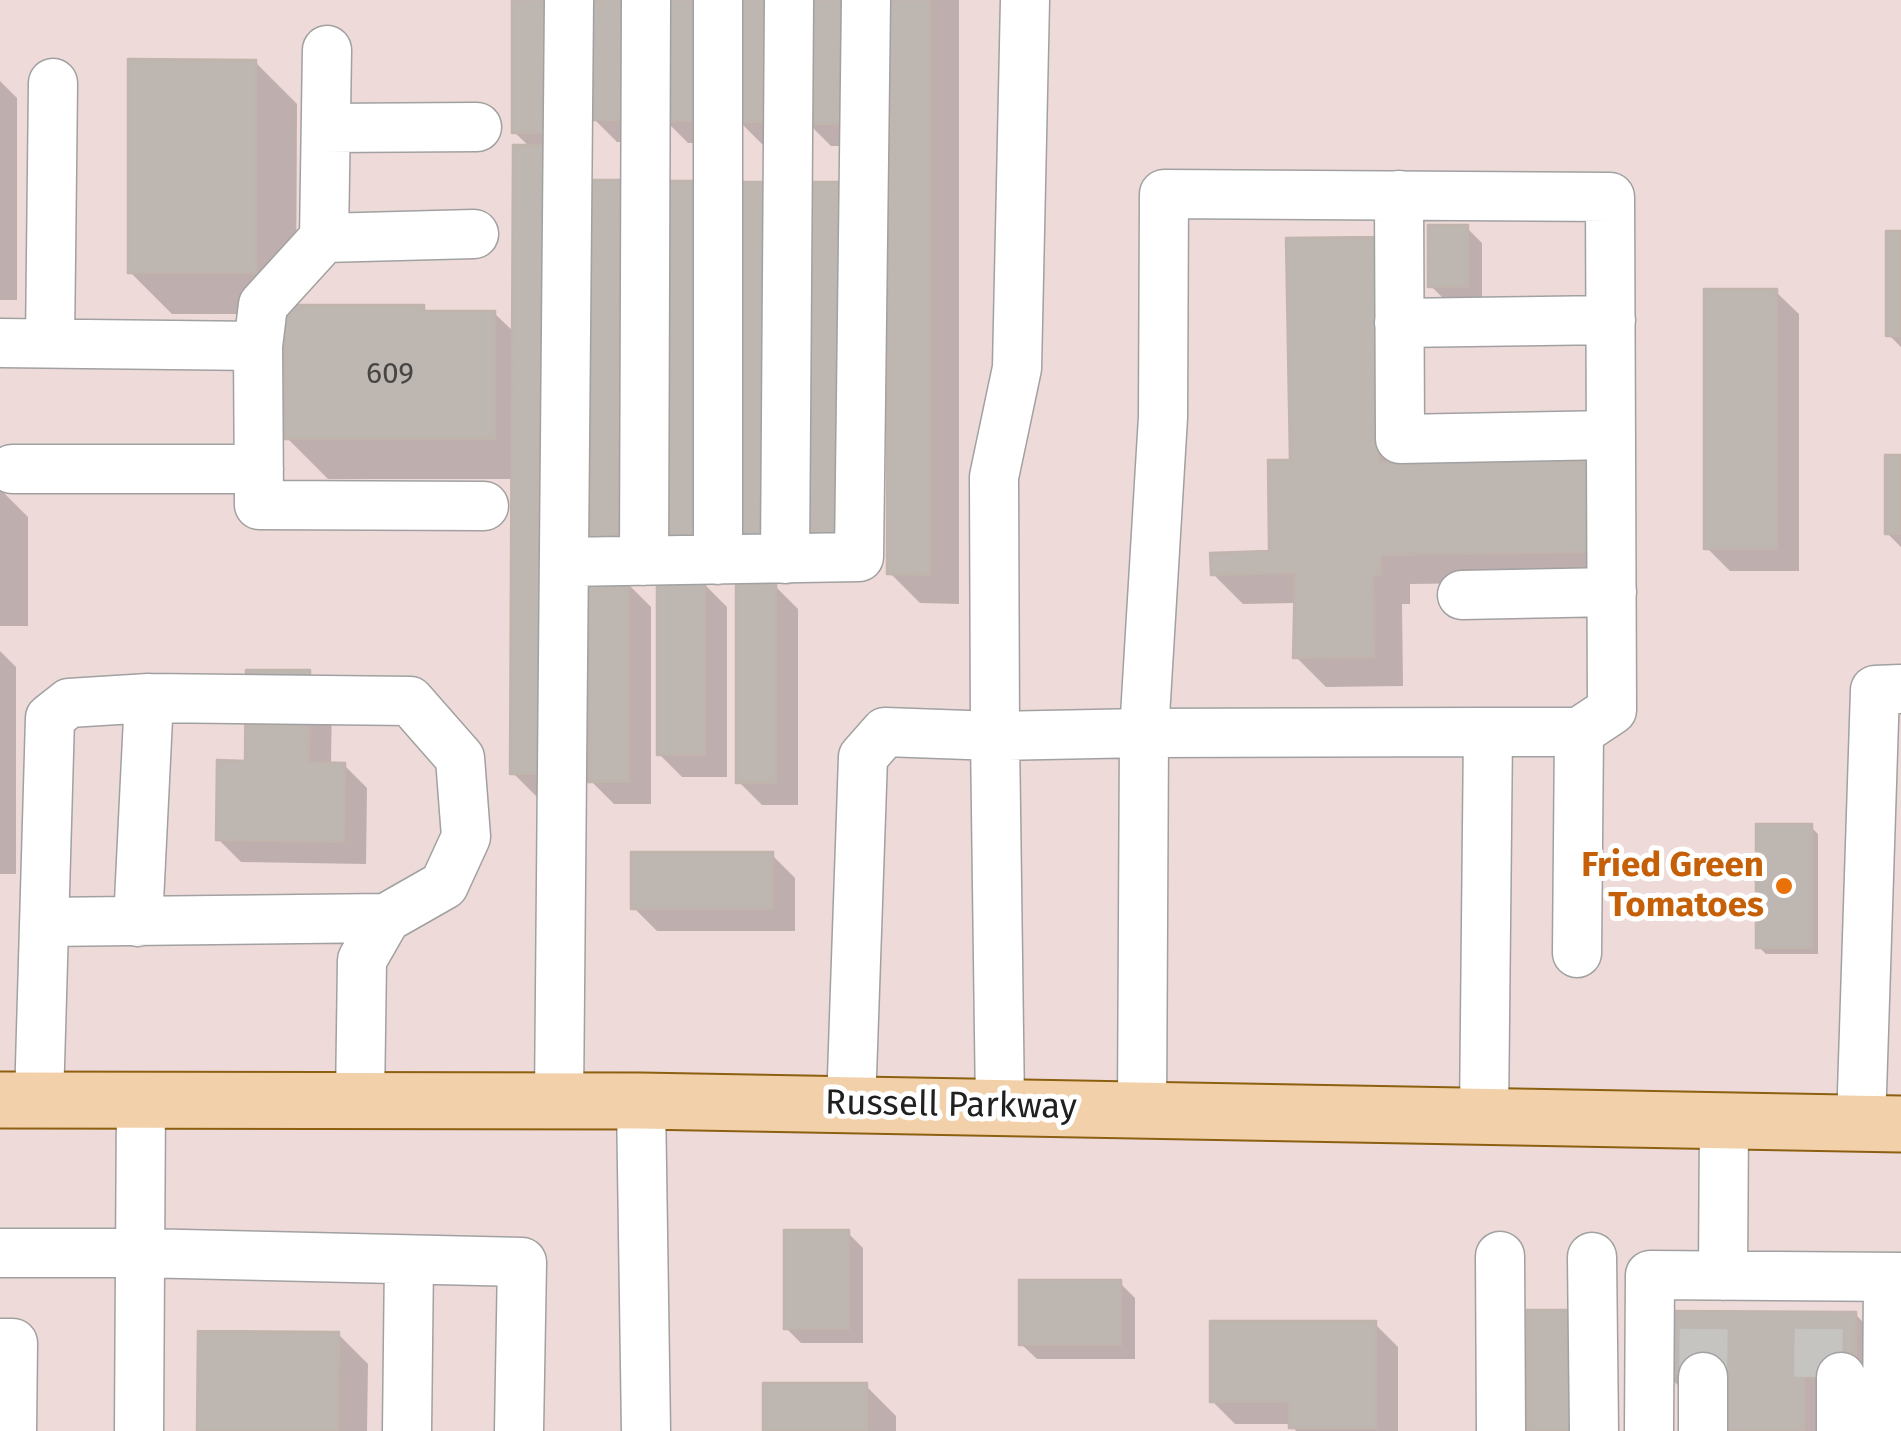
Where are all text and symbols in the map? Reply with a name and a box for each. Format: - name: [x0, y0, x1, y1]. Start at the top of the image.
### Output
- house number: 609: [366, 357, 414, 393]
- place label: Fried Green Tomatoes: [1581, 845, 1764, 927]
- marker: Fried Green Tomatoes: [1773, 875, 1795, 897]
- street label: Russell Parkway: [825, 1083, 1077, 1129]

